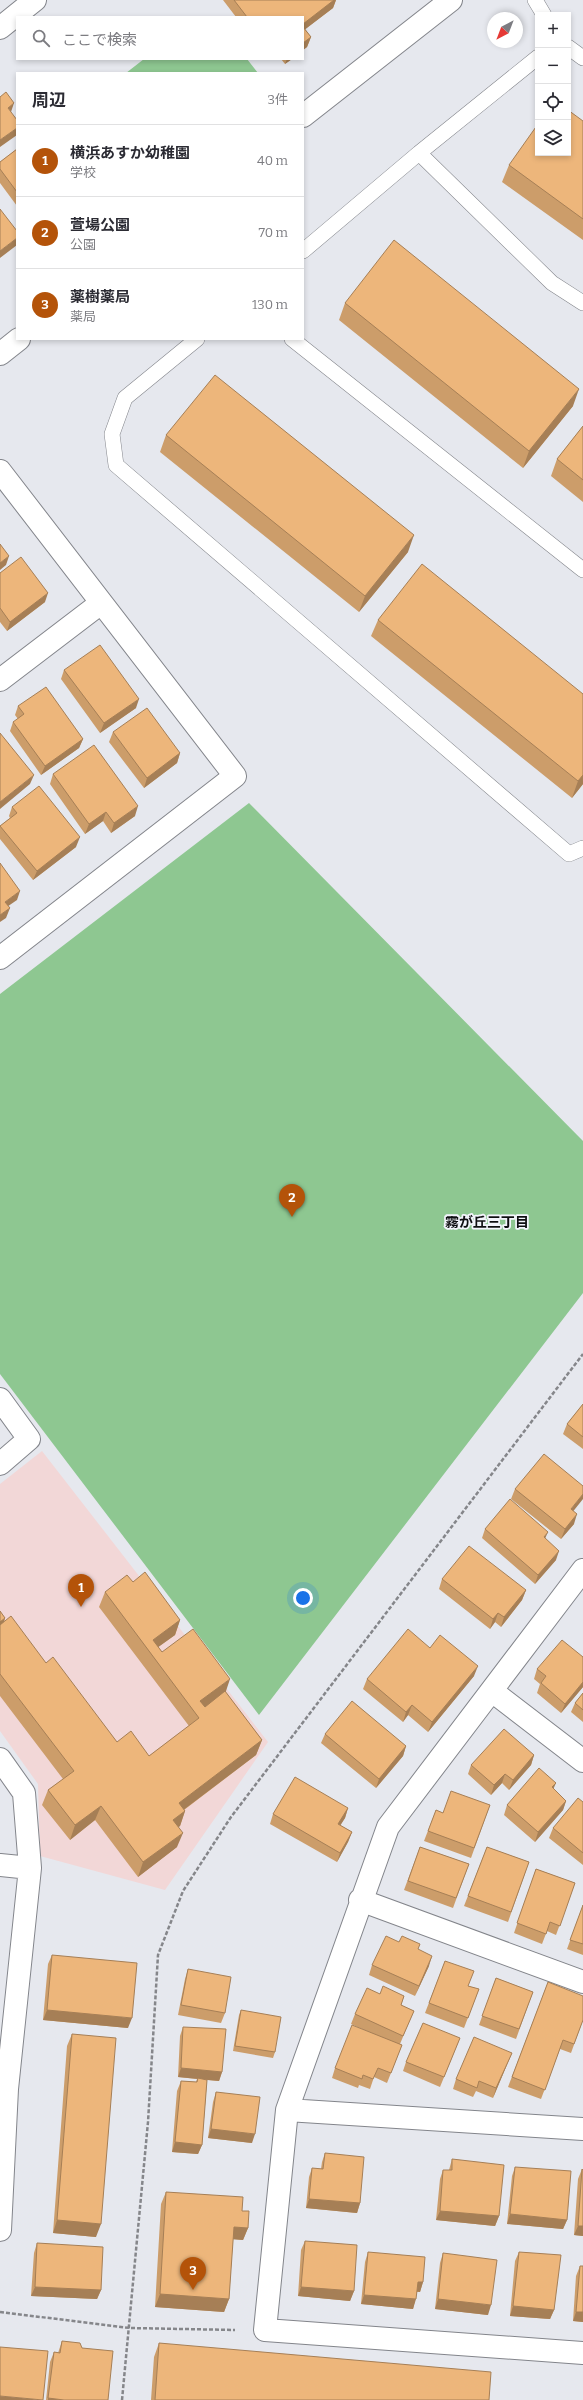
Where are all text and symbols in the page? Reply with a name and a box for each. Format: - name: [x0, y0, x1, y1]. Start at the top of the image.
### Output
- north arrow: [487, 12, 523, 48]
- map controls: [535, 12, 571, 156]
- button: +: [535, 12, 571, 48]
- search box: [16, 16, 304, 60]
- icon: search: [30, 27, 52, 49]
- text: ここで検索: [62, 31, 137, 49]
- button: −: [535, 48, 571, 84]
- button: locate: [535, 84, 571, 120]
- text: 周辺: [32, 90, 66, 111]
- text: 3件: [268, 92, 288, 107]
- button: layers: [535, 120, 571, 156]
- text: 横浜あすか幼稚園: [70, 144, 190, 162]
- text: 1: [42, 153, 48, 168]
- text: 40 m: [257, 153, 288, 168]
- text: 学校: [70, 165, 96, 180]
- text: 萱場公園: [70, 216, 130, 234]
- text: 2: [41, 225, 49, 240]
- text: 70 m: [258, 225, 288, 240]
- text: 公園: [70, 237, 96, 252]
- text: 薬樹薬局: [70, 288, 130, 306]
- text: 3: [41, 297, 49, 312]
- text: 130 m: [252, 297, 288, 312]
- text: 薬局: [70, 309, 96, 324]
- pin: 2: [279, 1184, 305, 1217]
- district label: 霧が丘三丁目: [445, 1214, 529, 1231]
- pin: 1: [68, 1574, 94, 1607]
- your location: [293, 1588, 313, 1608]
- pin: 3: [180, 2257, 206, 2290]

